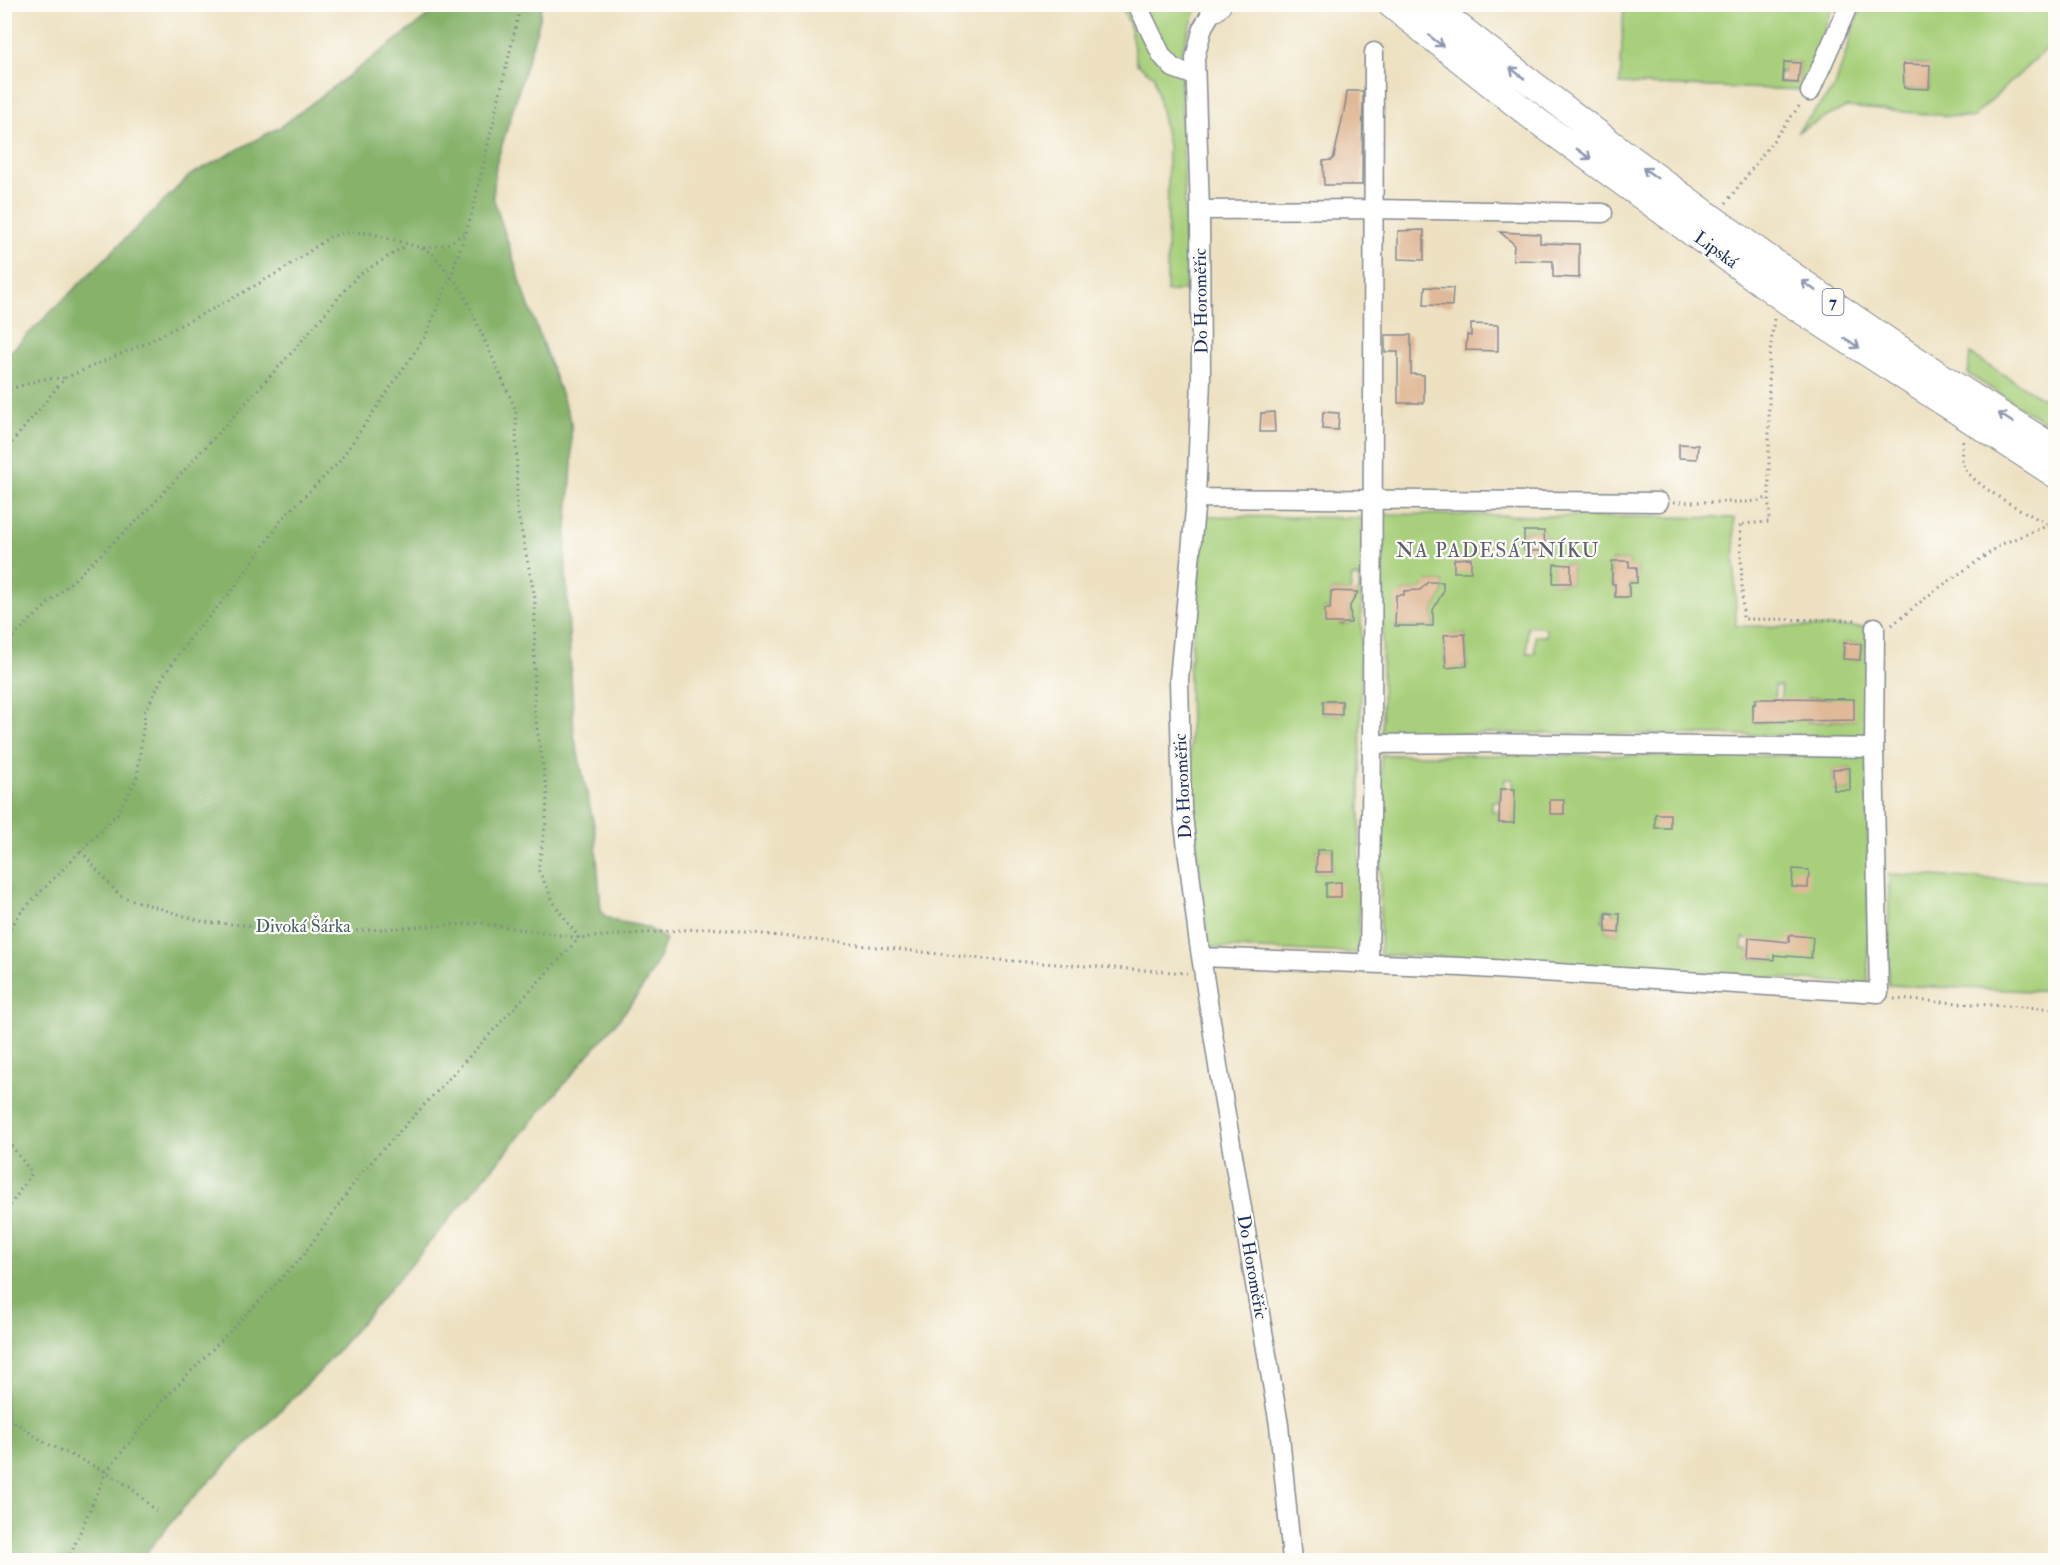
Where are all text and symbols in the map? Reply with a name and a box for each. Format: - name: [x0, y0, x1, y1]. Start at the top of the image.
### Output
- one-way arrow: [1428, 34, 1444, 47]
- one-way arrow: [1509, 66, 1525, 79]
- one-way arrow: [1575, 148, 1591, 160]
- one-way arrow: [1642, 167, 1659, 179]
- street label: Lipská: [1689, 226, 1743, 274]
- street label: Do Horoměřic: [1189, 248, 1213, 354]
- one-way arrow: [1802, 280, 1818, 292]
- road number: 7: [1822, 289, 1844, 315]
- one-way arrow: [1843, 338, 1860, 350]
- one-way arrow: [1998, 412, 2015, 424]
- district label: NA PADESÁTNÍKU: [1396, 537, 1600, 563]
- street label: Do Horoměřic: [1169, 733, 1197, 839]
- park label: Divoká Šárka: [255, 914, 351, 938]
- street label: Do Horoměřic: [1231, 1213, 1273, 1321]

